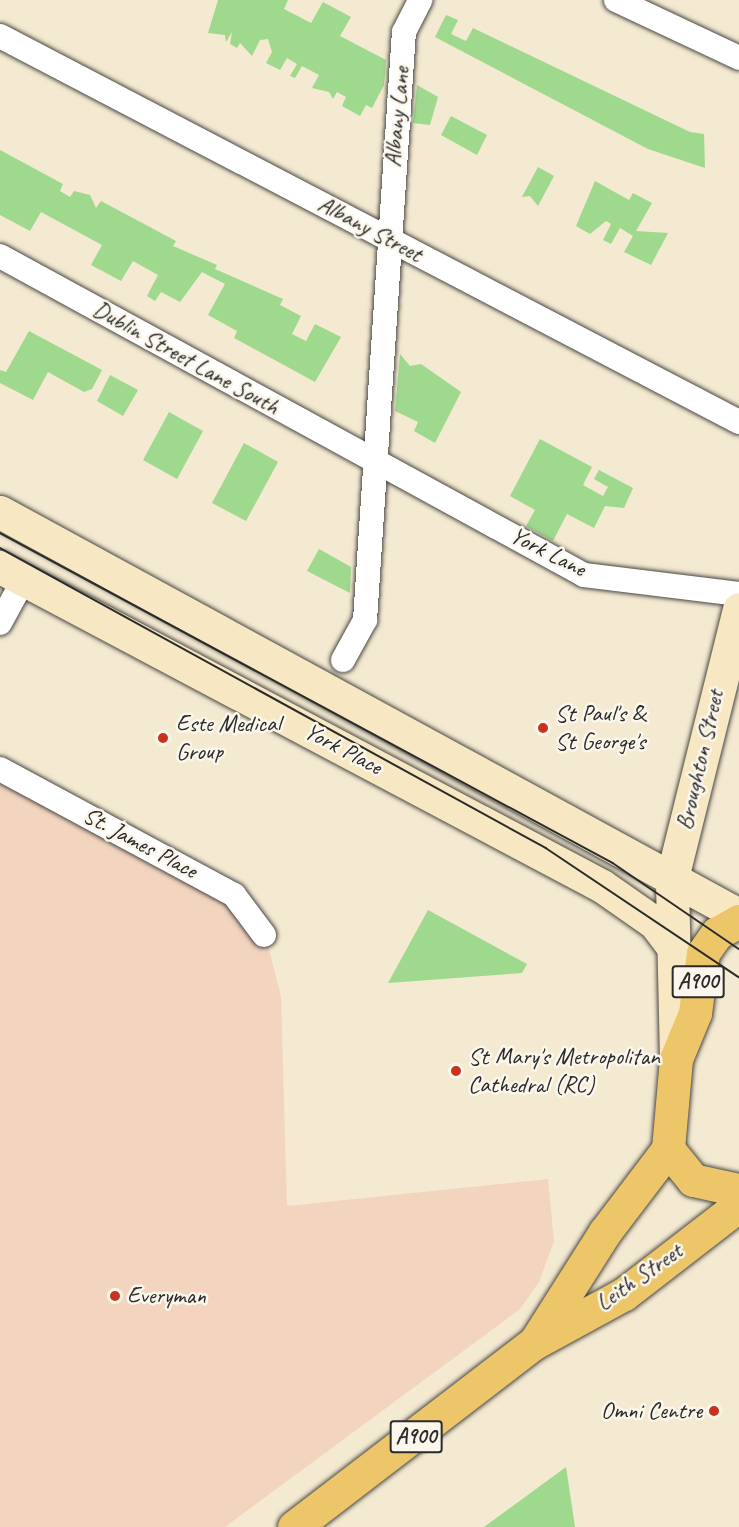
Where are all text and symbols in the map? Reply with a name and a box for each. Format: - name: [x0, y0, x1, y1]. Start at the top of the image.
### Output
- street label: Albany Lane: [378, 65, 416, 169]
- street label: Albany Street: [313, 190, 427, 268]
- street label: Dublin Street Lane South: [88, 295, 284, 421]
- street label: York Lane: [505, 521, 591, 583]
- street label: Broughton Street: [670, 687, 730, 833]
- place label: St Paul's & St George's: [555, 700, 645, 756]
- place label: Este Medical Group: [176, 710, 280, 766]
- street label: York Place: [299, 716, 387, 782]
- marker: St Paul's & St George's: [536, 721, 550, 735]
- marker: Este Medical Group: [154, 729, 172, 747]
- street label: St. James Place: [78, 801, 202, 885]
- road number: A900: [671, 963, 725, 1001]
- place label: St Mary's Metropolitan Cathedral (RC): [468, 1043, 660, 1099]
- marker: St Mary's Metropolitan Cathedral (RC): [449, 1064, 463, 1078]
- street label: Leith Street: [590, 1237, 688, 1317]
- place label: Everyman: [127, 1282, 206, 1310]
- marker: Everyman: [108, 1289, 122, 1303]
- place label: Omni Centre: [601, 1397, 702, 1425]
- marker: Omni Centre: [707, 1404, 721, 1418]
- road number: A900: [389, 1418, 443, 1456]

